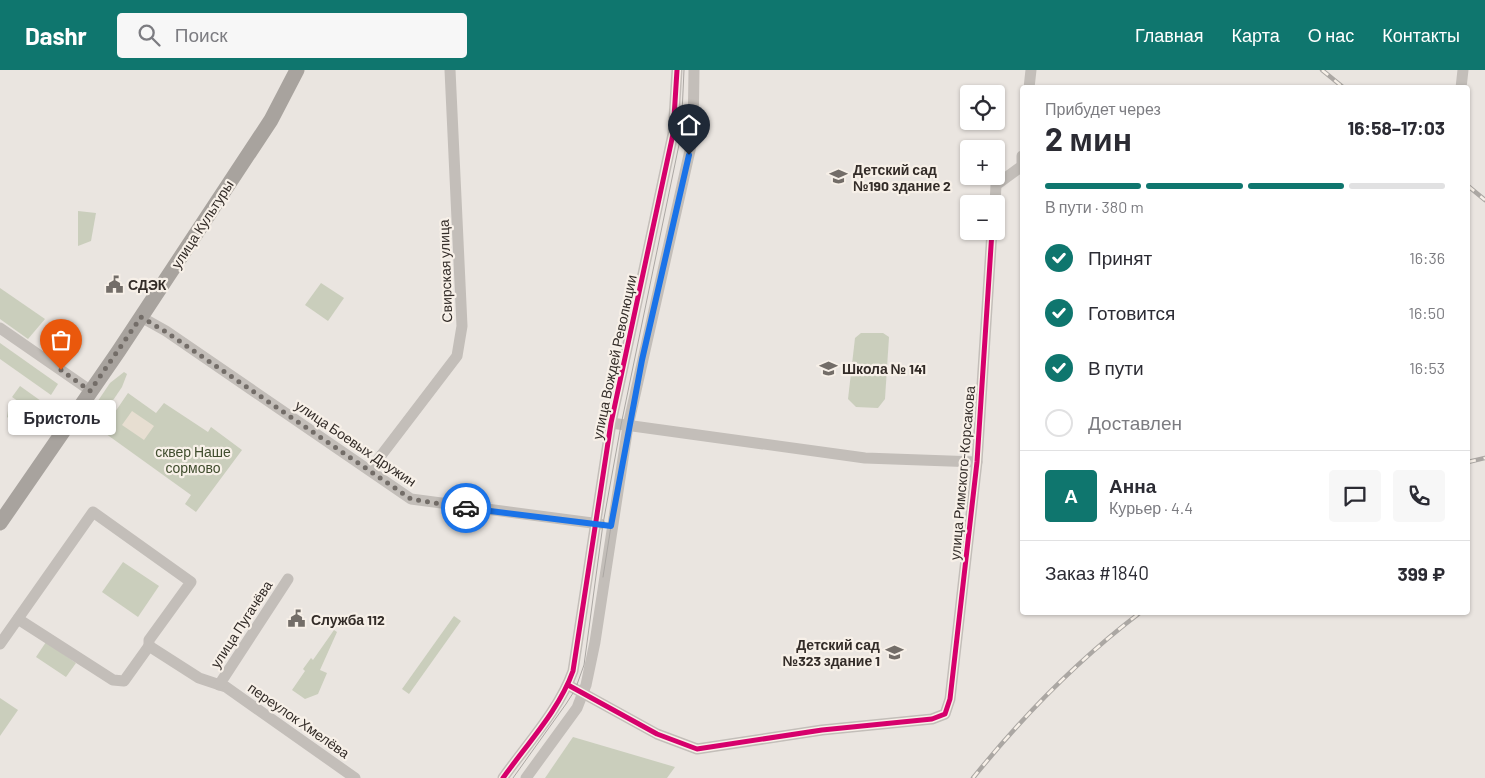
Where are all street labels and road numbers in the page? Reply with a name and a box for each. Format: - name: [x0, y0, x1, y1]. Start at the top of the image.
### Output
- street label: улица Культуры: [167, 177, 237, 271]
- street label: Свирская улица: [435, 219, 455, 323]
- street label: улица Вождей Революции: [588, 273, 640, 441]
- street label: улица Римского-Корсакова: [946, 385, 978, 561]
- street label: улица Боевых Дружин: [292, 396, 420, 490]
- street label: улица Пугачёва: [206, 577, 276, 671]
- street label: переулок Хмелёва: [245, 679, 353, 761]

